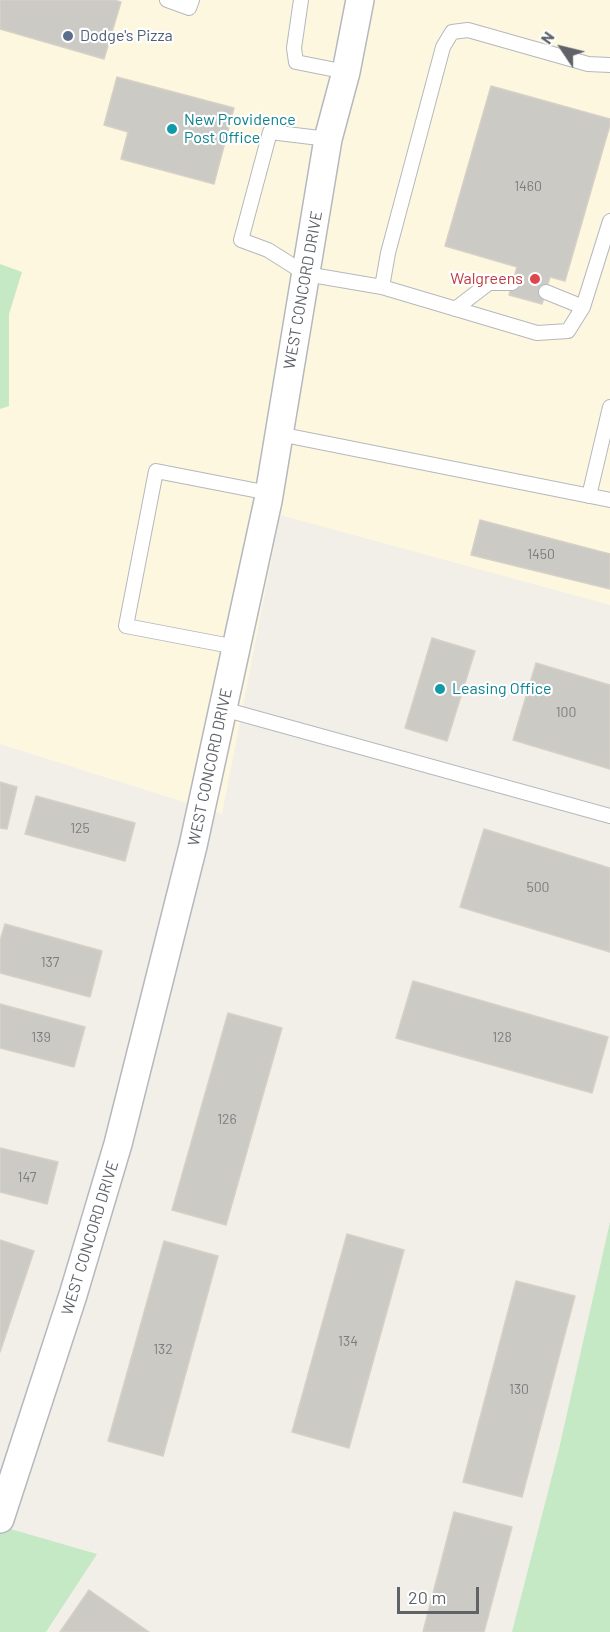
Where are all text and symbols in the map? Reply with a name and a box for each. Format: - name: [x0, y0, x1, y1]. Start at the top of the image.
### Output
- north arrow: [532, 18, 592, 78]
- place label: Dodge's Pizza: [80, 26, 173, 46]
- text: N: [536, 28, 558, 47]
- marker: Dodge's Pizza: [61, 29, 75, 43]
- place label: New Providence Post Office: [184, 110, 296, 148]
- marker: New Providence Post Office: [165, 122, 179, 136]
- house number: 1460: [514, 178, 542, 194]
- street label: WEST CONCORD DRIVE: [280, 209, 326, 371]
- place label: Walgreens: [450, 269, 523, 289]
- marker: Walgreens: [528, 272, 542, 286]
- house number: 1450: [527, 546, 555, 562]
- place label: Leasing Office: [452, 679, 552, 699]
- marker: Leasing Office: [433, 682, 447, 696]
- street label: WEST CONCORD DRIVE: [184, 686, 236, 848]
- house number: 100: [556, 704, 576, 720]
- house number: 125: [70, 820, 90, 836]
- house number: 500: [526, 879, 550, 895]
- house number: 137: [41, 954, 59, 970]
- house number: 139: [31, 1029, 51, 1045]
- house number: 128: [492, 1029, 512, 1045]
- house number: 126: [217, 1111, 237, 1127]
- street label: WEST CONCORD DRIVE: [57, 1158, 123, 1318]
- house number: 147: [18, 1169, 36, 1185]
- house number: 134: [338, 1333, 358, 1349]
- house number: 132: [153, 1341, 173, 1357]
- house number: 130: [509, 1381, 529, 1397]
- scale bar: [400, 1575, 482, 1613]
- text: 20 m: [408, 1586, 446, 1608]

